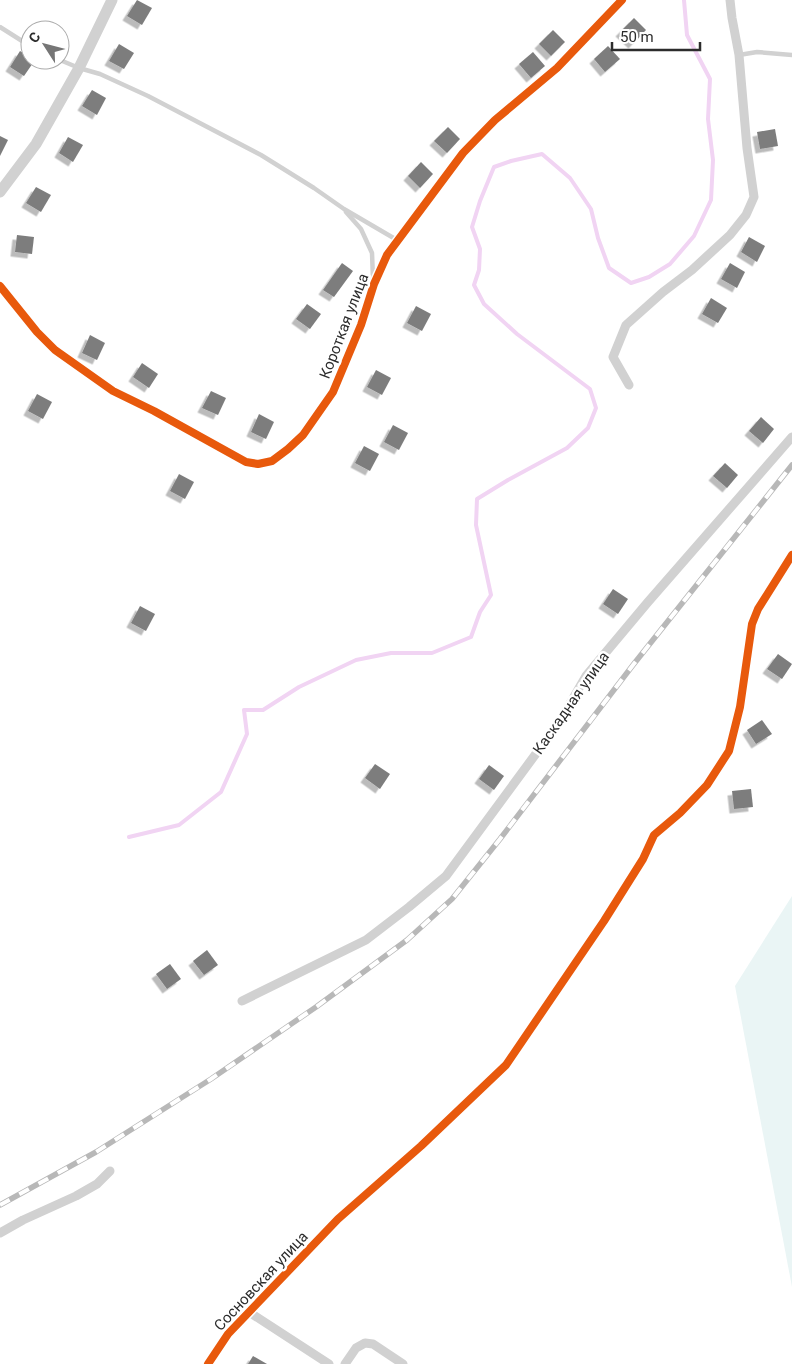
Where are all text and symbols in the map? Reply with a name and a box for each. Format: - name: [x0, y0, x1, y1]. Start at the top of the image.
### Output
- north arrow: [20, 20, 70, 70]
- scale bar: [612, 20, 700, 52]
- text: 50 m: [620, 28, 654, 46]
- text: С: [25, 29, 44, 46]
- street label: Короткая улица: [316, 271, 372, 381]
- street label: Каскадная улица: [529, 648, 613, 758]
- street label: Сосновская улица: [210, 1228, 312, 1334]

